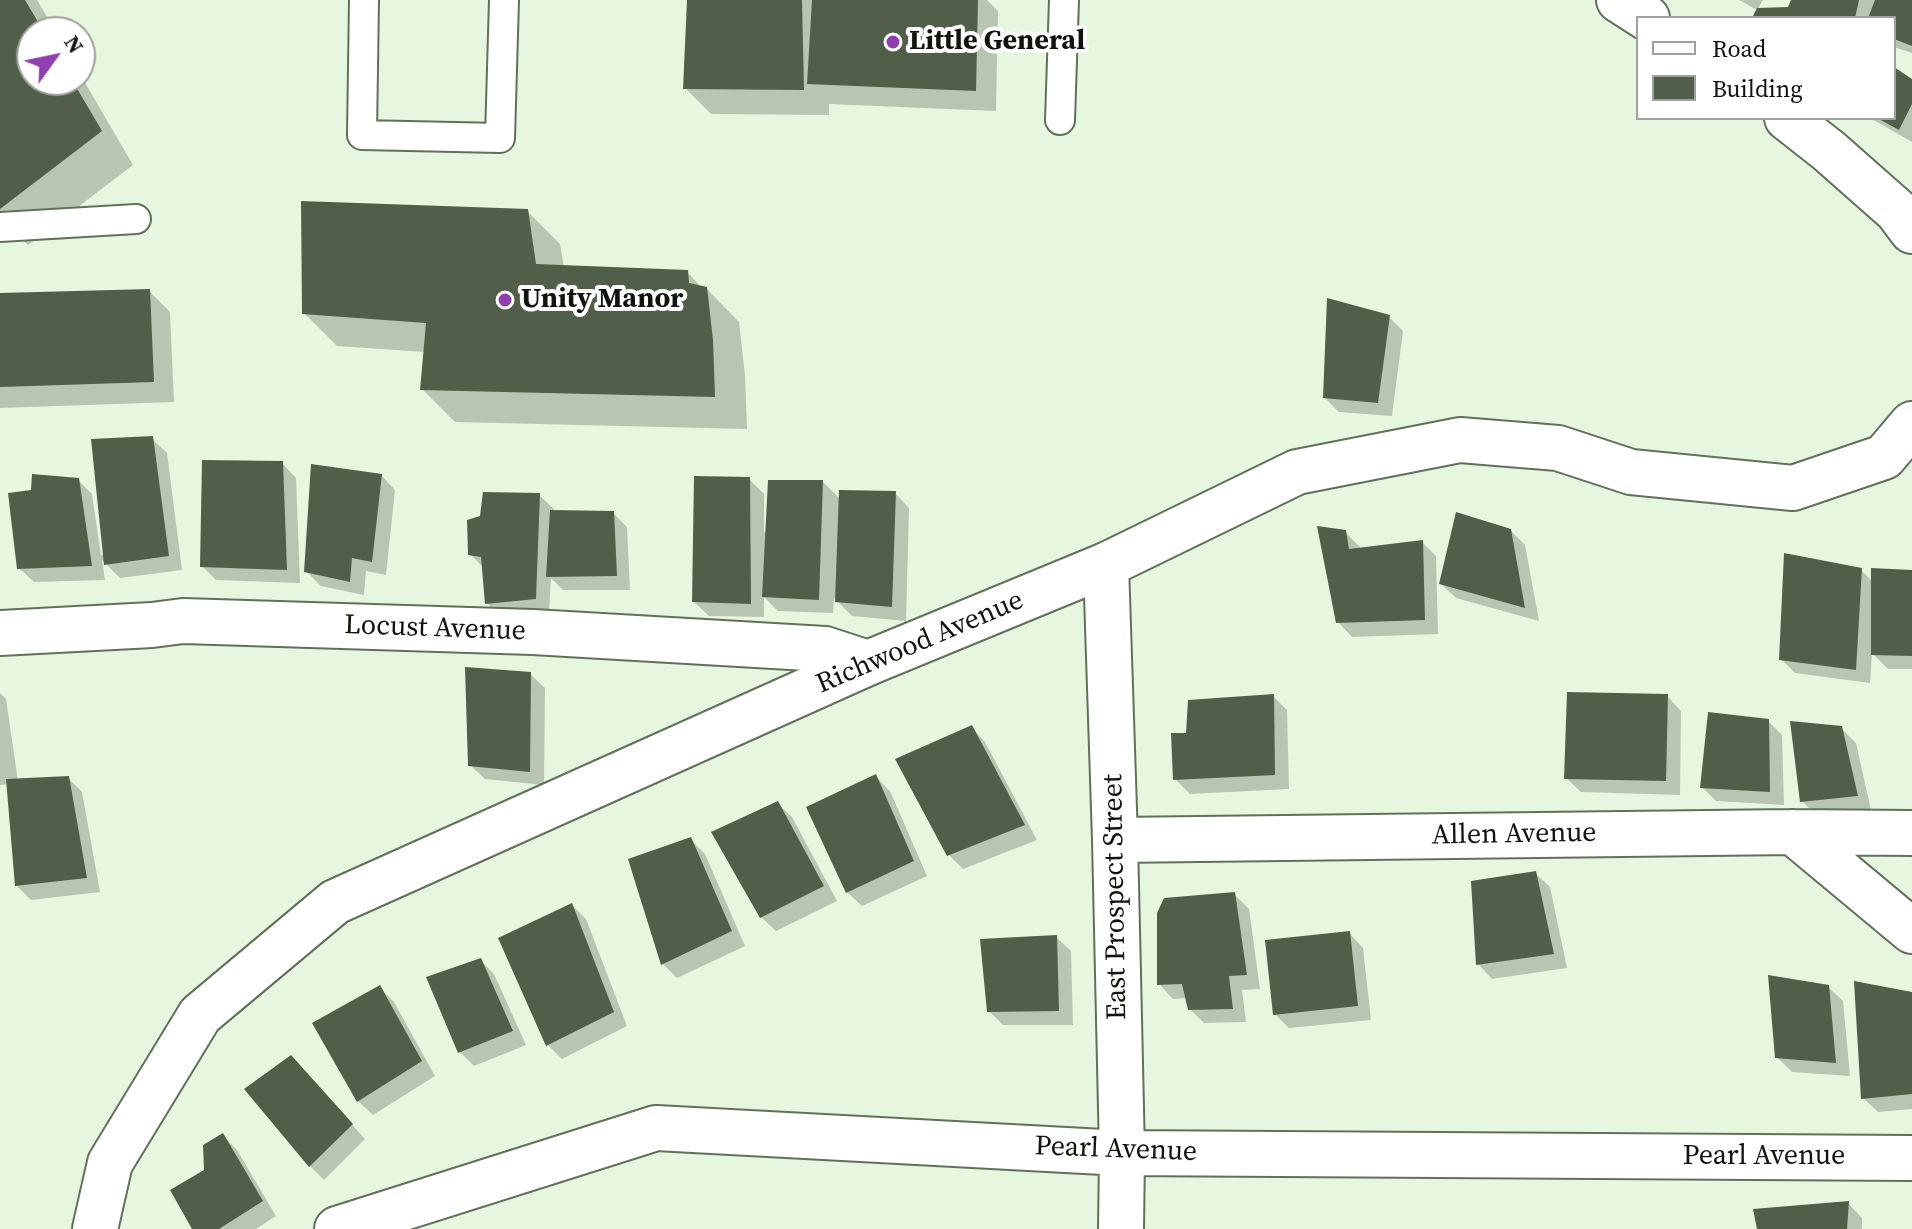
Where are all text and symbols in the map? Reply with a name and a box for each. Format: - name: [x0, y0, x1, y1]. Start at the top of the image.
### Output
- north arrow: [16, 16, 96, 96]
- legend: [1636, 16, 1896, 120]
- place label: Little General: [909, 25, 1085, 59]
- text: N: [58, 29, 91, 59]
- text: Road: [1712, 32, 1766, 65]
- marker: Little General: [884, 33, 902, 51]
- text: Building: [1712, 72, 1803, 105]
- place label: Unity Manor: [521, 283, 683, 317]
- marker: Unity Manor: [496, 291, 514, 309]
- street label: Richwood Avenue: [811, 584, 1029, 702]
- street label: Locust Avenue: [344, 609, 526, 649]
- street label: East Prospect Street: [1097, 774, 1135, 1020]
- street label: Allen Avenue: [1431, 817, 1597, 853]
- street label: Pearl Avenue: [1034, 1130, 1198, 1170]
- street label: Pearl Avenue: [1683, 1140, 1845, 1174]

